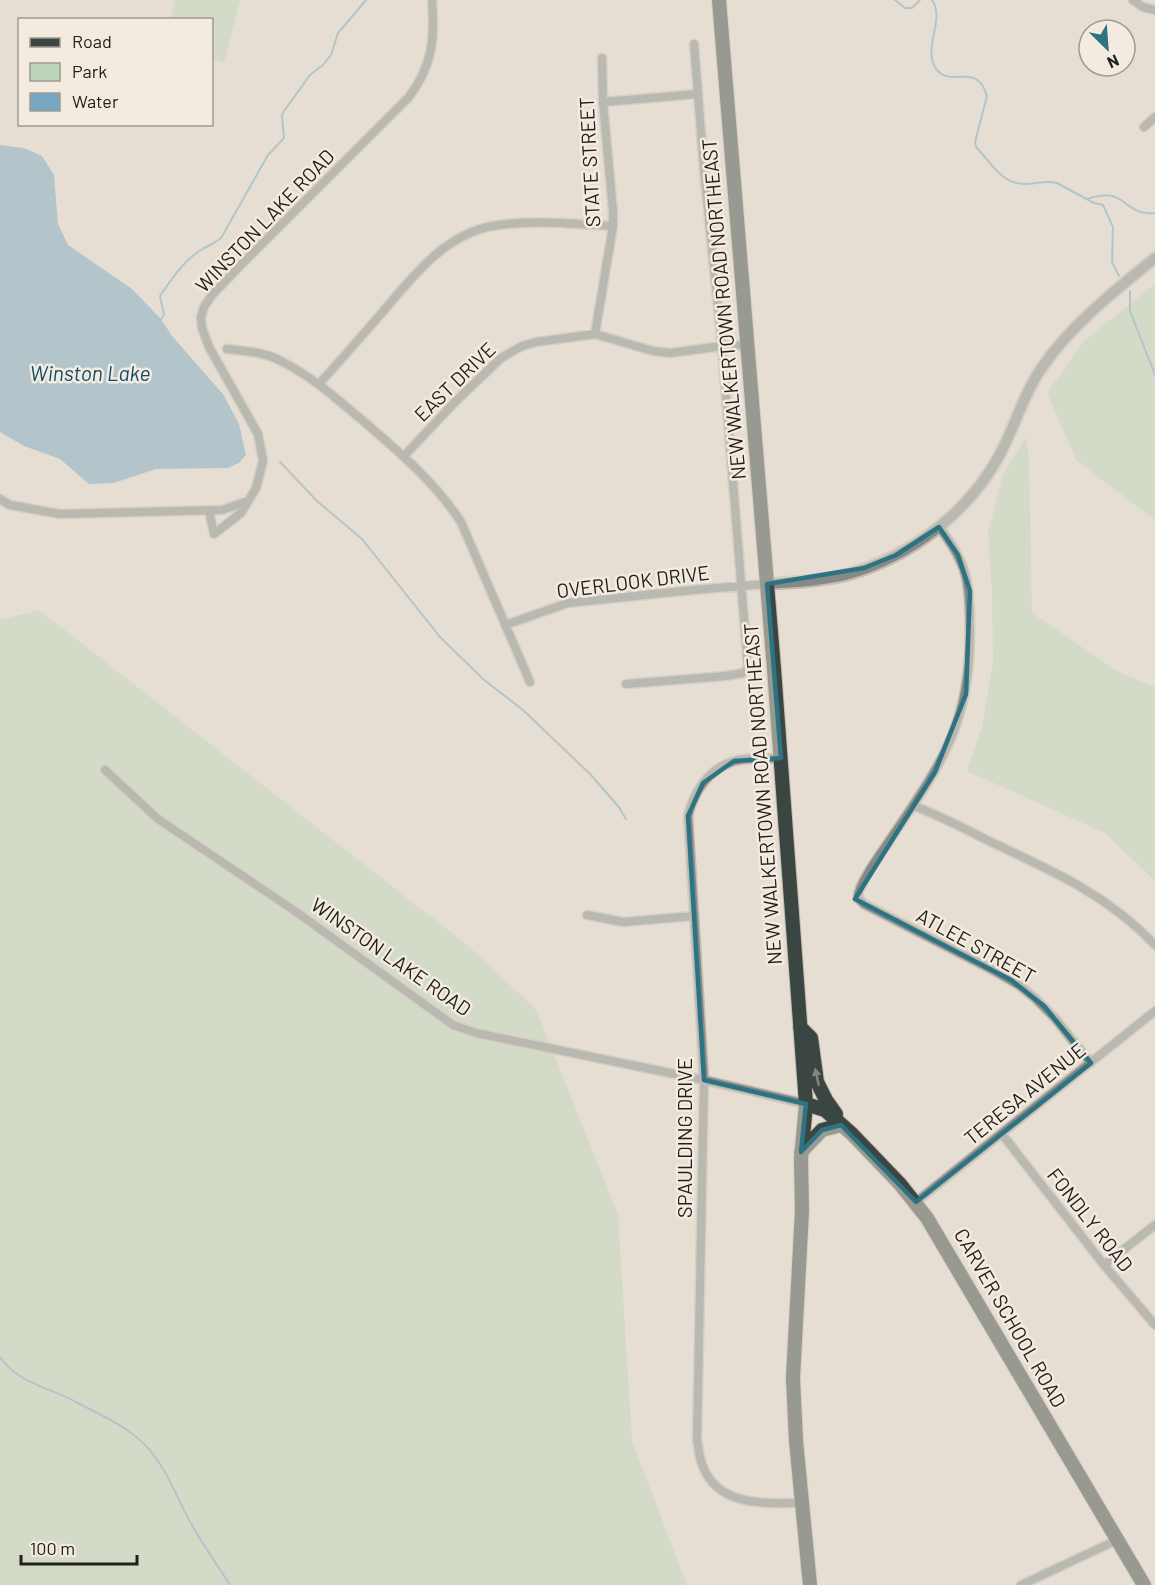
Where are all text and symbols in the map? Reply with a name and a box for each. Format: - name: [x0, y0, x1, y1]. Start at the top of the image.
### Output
- legend: [18, 18, 213, 126]
- north arrow: [1077, 18, 1137, 78]
- text: Road: [72, 30, 112, 52]
- text: N: [1105, 51, 1122, 73]
- text: Park: [72, 60, 107, 82]
- text: Water: [72, 90, 119, 112]
- street label: STATE STREET: [574, 96, 604, 228]
- street label: NEW WALKERTOWN ROAD NORTHEAST: [696, 137, 750, 481]
- street label: WINSTON LAKE ROAD: [190, 144, 339, 297]
- street label: EAST DRIVE: [409, 337, 500, 426]
- water label: Winston Lake: [30, 360, 150, 385]
- street label: OVERLOOK DRIVE: [555, 560, 711, 602]
- street label: NEW WALKERTOWN ROAD NORTHEAST: [738, 622, 786, 966]
- street label: WINSTON LAKE ROAD: [307, 892, 476, 1020]
- street label: ATLEE STREET: [913, 903, 1040, 988]
- street label: TERESA AVENUE: [959, 1037, 1090, 1149]
- street label: SPAULDING DRIVE: [672, 1058, 696, 1218]
- one-way arrow: [812, 1067, 821, 1086]
- street label: FONDLY ROAD: [1043, 1163, 1139, 1276]
- street label: CARVER SCHOOL ROAD: [950, 1224, 1072, 1411]
- scale bar: [21, 1528, 136, 1566]
- text: 100 m: [30, 1537, 75, 1559]

